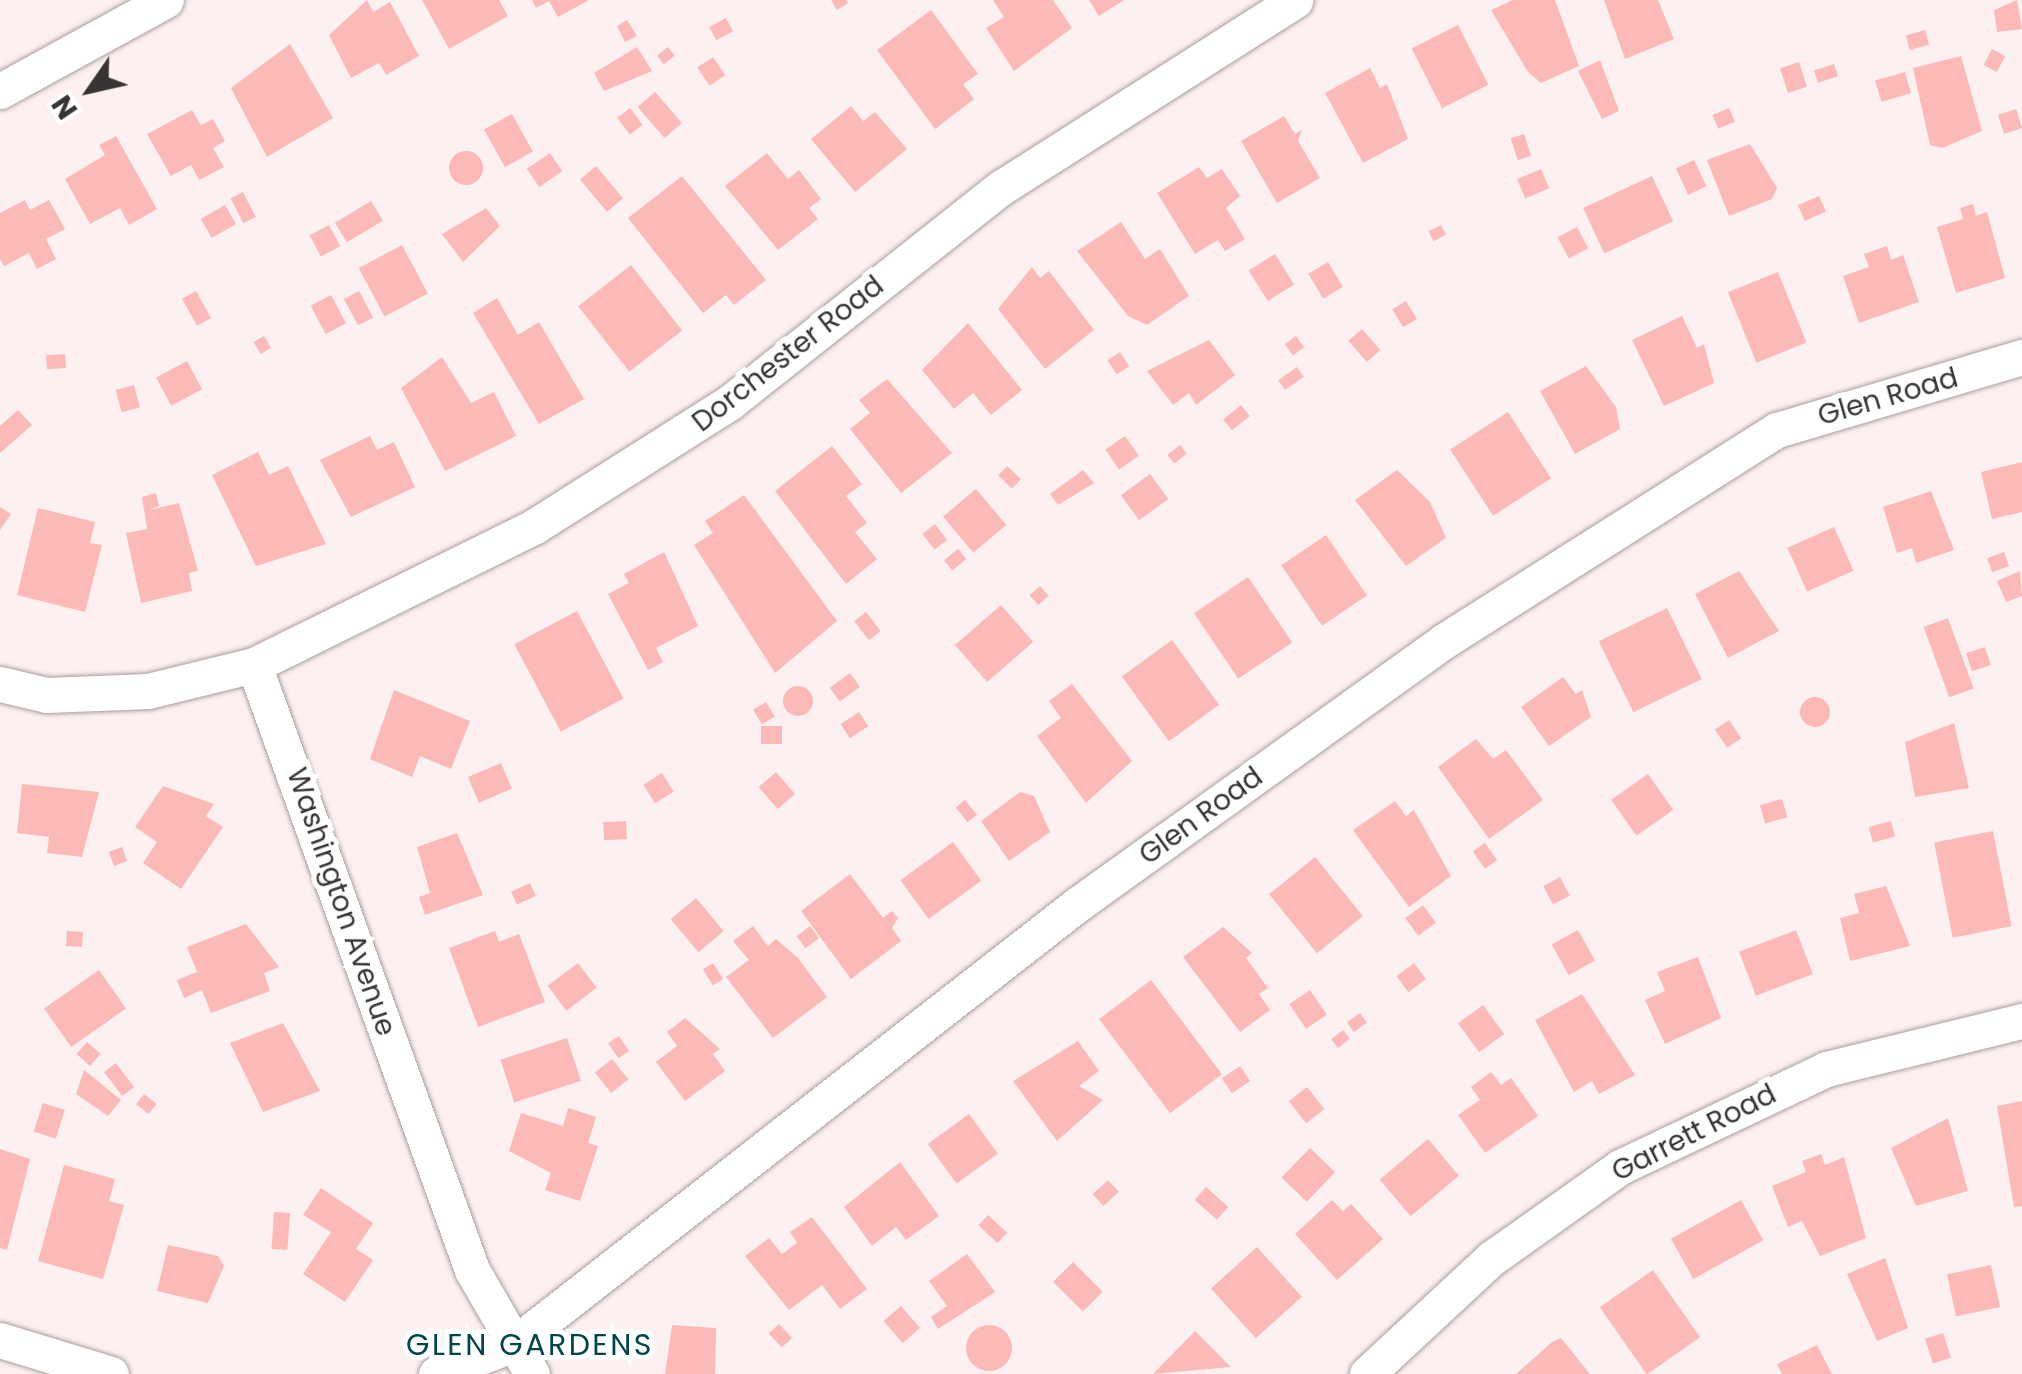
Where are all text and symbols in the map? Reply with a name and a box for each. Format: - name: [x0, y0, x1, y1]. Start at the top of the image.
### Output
- north arrow: [40, 40, 140, 140]
- text: N: [43, 87, 87, 127]
- street label: Dorchester Road: [686, 269, 890, 439]
- street label: Glen Road: [1814, 361, 1962, 433]
- street label: Glen Road: [1133, 760, 1269, 872]
- street label: Washington Avenue: [279, 764, 403, 1040]
- street label: Garrett Road: [1606, 1077, 1782, 1189]
- district label: GLEN GARDENS: [406, 1327, 654, 1363]

